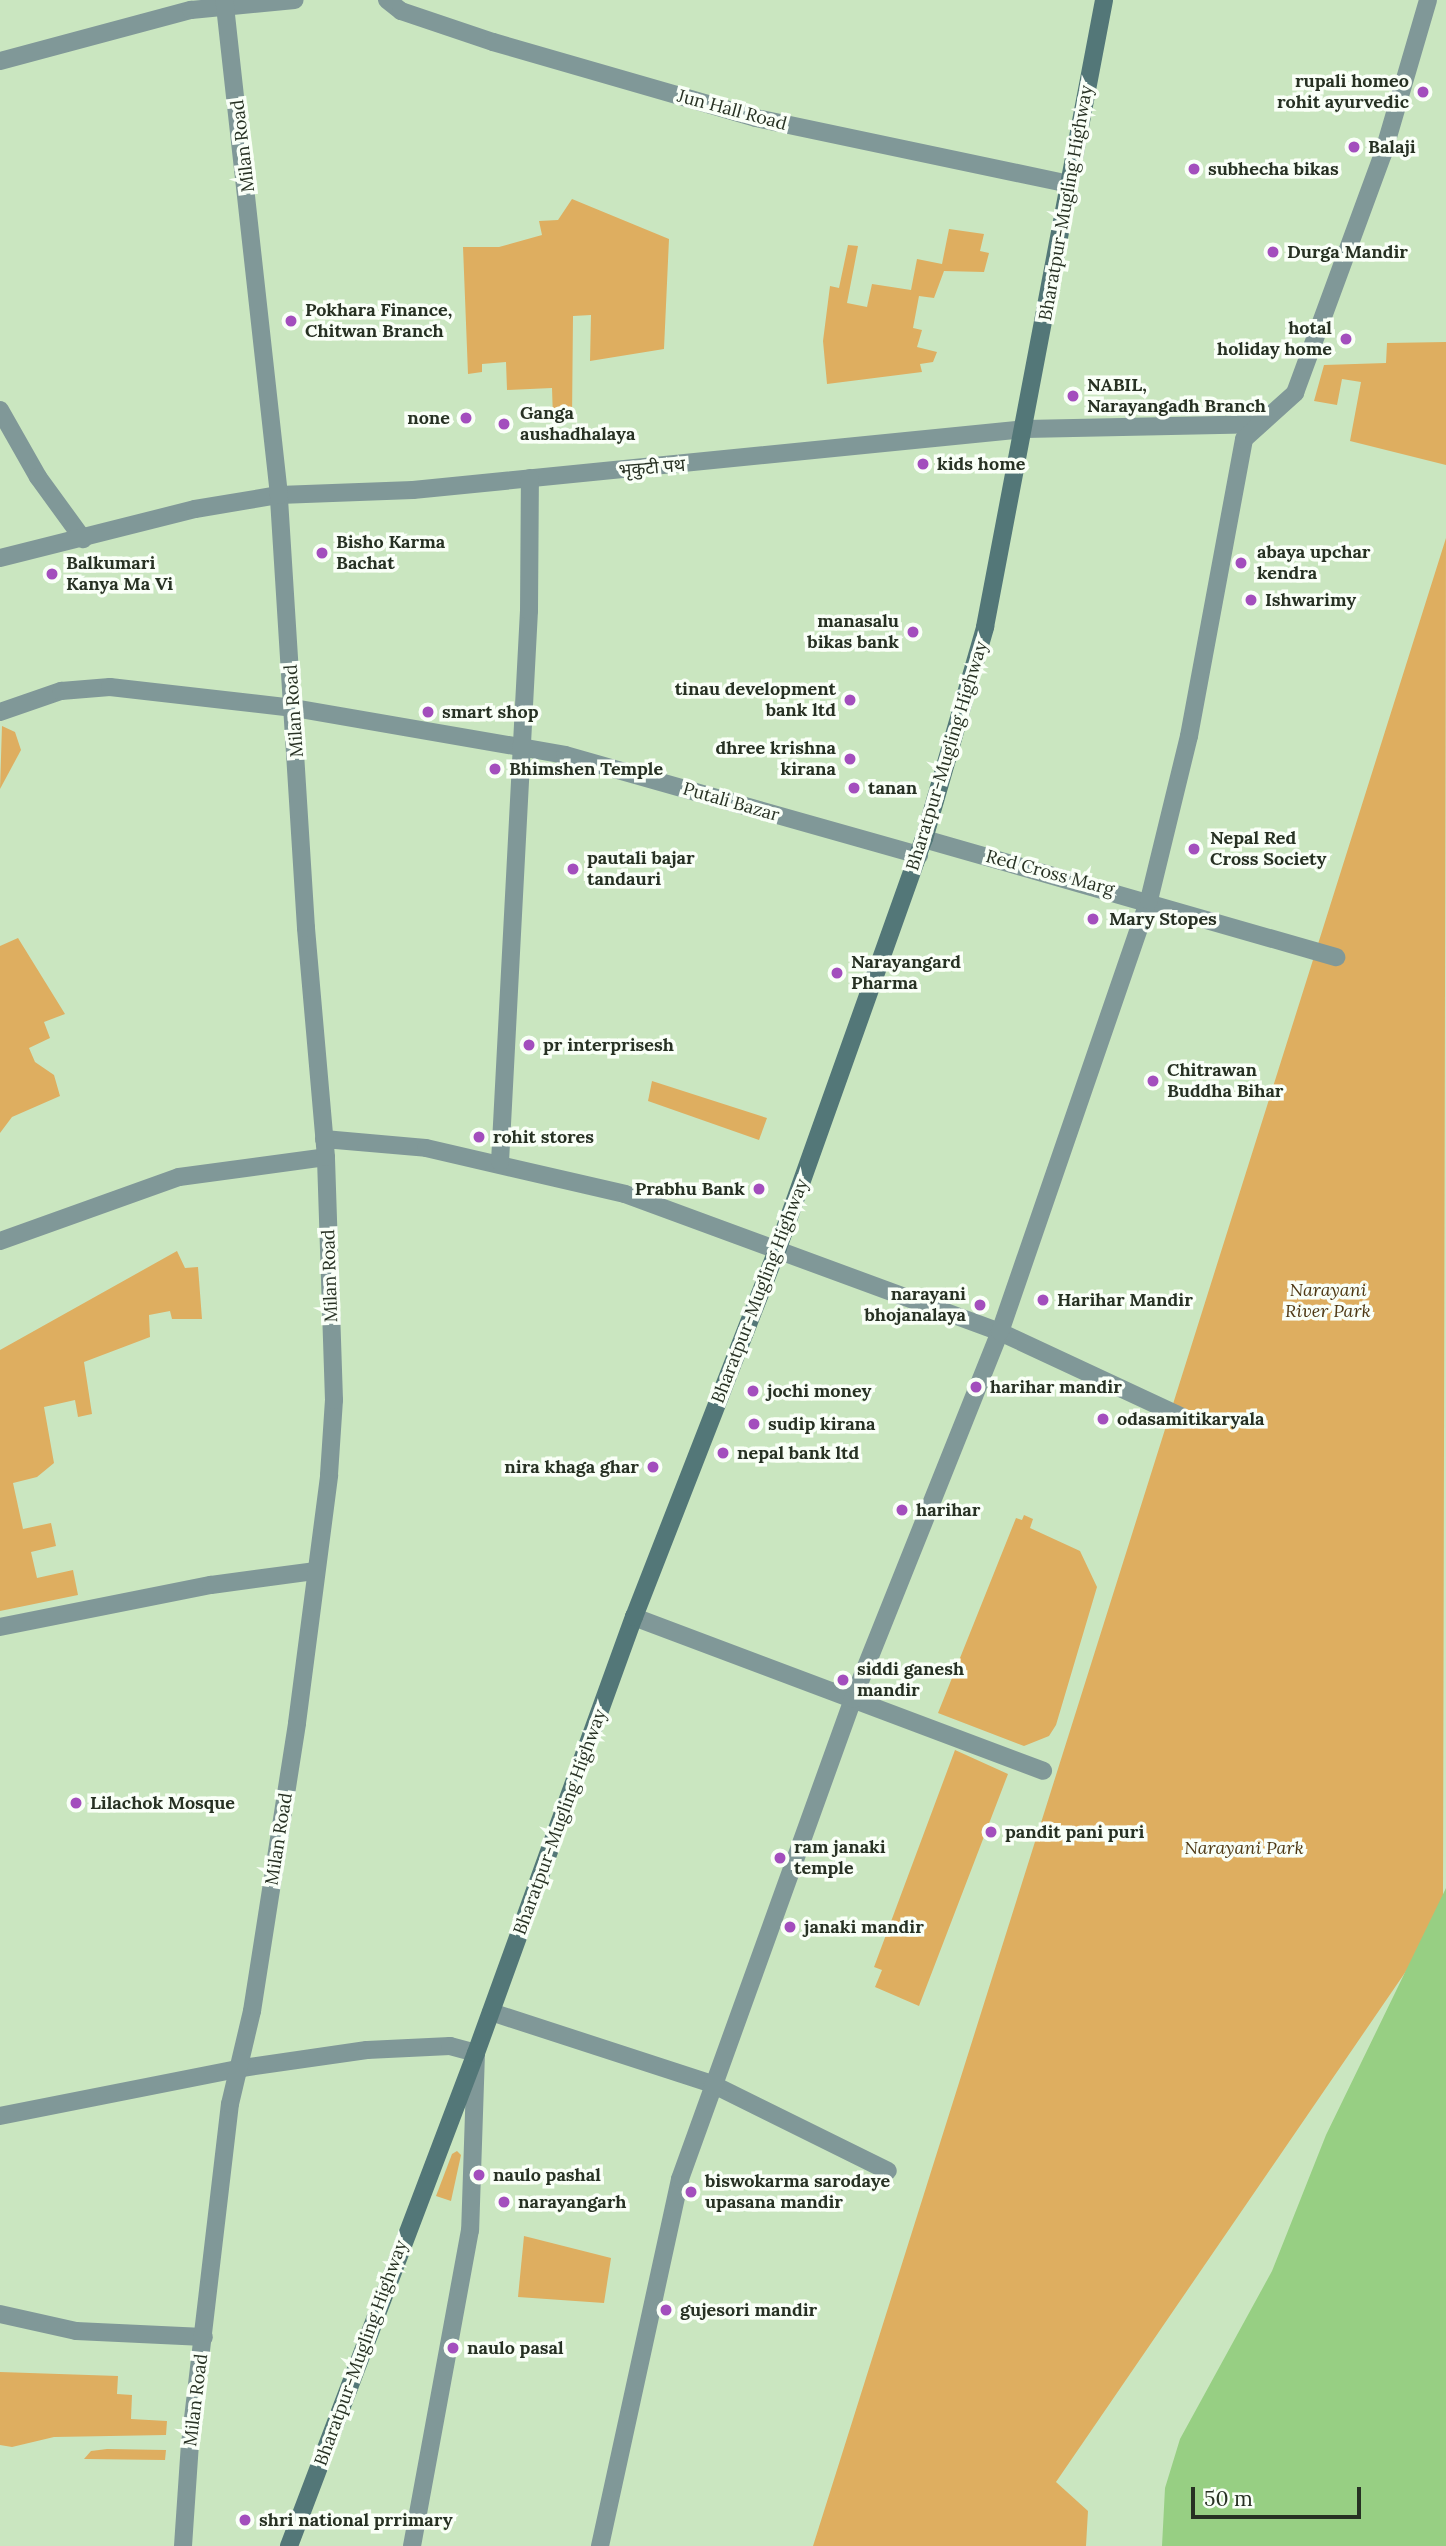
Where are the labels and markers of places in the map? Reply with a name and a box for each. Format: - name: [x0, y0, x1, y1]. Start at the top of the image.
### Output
- place label: rupali homeo rohit ayurvedic: [1277, 71, 1409, 114]
- marker: rupali homeo rohit ayurvedic: [1415, 84, 1431, 100]
- place label: Balaji: [1368, 136, 1416, 158]
- marker: Balaji: [1346, 139, 1362, 155]
- place label: subhecha bikas: [1208, 158, 1339, 180]
- marker: subhecha bikas: [1186, 161, 1202, 177]
- place label: Durga Mandir: [1287, 241, 1408, 263]
- marker: Durga Mandir: [1265, 244, 1281, 260]
- place label: Pokhara Finance, Chitwan Branch: [305, 300, 452, 342]
- marker: Pokhara Finance, Chitwan Branch: [283, 313, 299, 329]
- place label: hotal holiday home: [1217, 318, 1332, 360]
- marker: hotal holiday home: [1338, 331, 1354, 347]
- place label: NABIL, Narayangadh Branch: [1087, 375, 1266, 418]
- marker: NABIL, Narayangadh Branch: [1065, 388, 1081, 404]
- place label: Ganga aushadhalaya: [520, 403, 635, 446]
- place label: none: [407, 407, 450, 429]
- marker: none: [456, 408, 476, 428]
- marker: Ganga aushadhalaya: [494, 414, 514, 434]
- place label: kids home: [937, 453, 1025, 475]
- marker: kids home: [915, 456, 931, 472]
- place label: Bisho Karma Bachat: [336, 532, 445, 574]
- place label: abaya upchar kendra: [1257, 542, 1370, 584]
- marker: Bisho Karma Bachat: [314, 545, 330, 561]
- place label: Balkumari Kanya Ma Vi: [66, 553, 173, 596]
- marker: abaya upchar kendra: [1231, 553, 1251, 573]
- marker: Balkumari Kanya Ma Vi: [44, 566, 60, 582]
- place label: Ishwarimy: [1265, 589, 1356, 611]
- marker: Ishwarimy: [1243, 592, 1259, 608]
- place label: manasalu bikas bank: [807, 611, 899, 654]
- marker: manasalu bikas bank: [905, 624, 921, 640]
- place label: tinau development bank ltd: [675, 679, 836, 722]
- marker: tinau development bank ltd: [842, 692, 858, 708]
- place label: smart shop: [442, 701, 538, 723]
- marker: smart shop: [420, 704, 436, 720]
- place label: dhree krishna kirana: [715, 738, 836, 780]
- marker: dhree krishna kirana: [842, 751, 858, 767]
- place label: Bhimshen Temple: [509, 758, 663, 780]
- marker: Bhimshen Temple: [487, 761, 503, 777]
- place label: tanan: [868, 777, 917, 799]
- marker: tanan: [846, 780, 862, 796]
- place label: Nepal Red Cross Society: [1210, 828, 1326, 870]
- marker: Nepal Red Cross Society: [1184, 839, 1204, 859]
- place label: pautali bajar tandauri: [587, 848, 695, 890]
- marker: pautali bajar tandauri: [565, 861, 581, 877]
- place label: Mary Stopes: [1109, 908, 1217, 930]
- marker: Mary Stopes: [1083, 909, 1103, 929]
- place label: Narayangard Pharma: [851, 952, 961, 995]
- marker: Narayangard Pharma: [829, 965, 845, 981]
- place label: pr interprisesh: [543, 1034, 674, 1056]
- marker: pr interprisesh: [521, 1037, 537, 1053]
- place label: Chitrawan Buddha Bihar: [1167, 1060, 1283, 1102]
- marker: Chitrawan Buddha Bihar: [1145, 1073, 1161, 1089]
- place label: rohit stores: [493, 1126, 594, 1148]
- marker: rohit stores: [471, 1129, 487, 1145]
- place label: Prabhu Bank: [635, 1178, 745, 1200]
- marker: Prabhu Bank: [751, 1181, 767, 1197]
- place label: narayani bhojanalaya: [865, 1284, 966, 1326]
- place label: Harihar Mandir: [1057, 1289, 1193, 1311]
- marker: Harihar Mandir: [1035, 1292, 1051, 1308]
- marker: narayani bhojanalaya: [972, 1297, 988, 1313]
- place label: harihar mandir: [990, 1376, 1122, 1398]
- marker: harihar mandir: [968, 1379, 984, 1395]
- place label: jochi money: [767, 1380, 872, 1402]
- marker: jochi money: [745, 1383, 761, 1399]
- place label: odasamitikaryala: [1117, 1408, 1264, 1430]
- marker: odasamitikaryala: [1095, 1411, 1111, 1427]
- place label: sudip kirana: [768, 1413, 875, 1435]
- marker: sudip kirana: [746, 1416, 762, 1432]
- place label: nepal bank ltd: [737, 1442, 859, 1464]
- marker: nepal bank ltd: [715, 1445, 731, 1461]
- place label: nira khaga ghar: [504, 1456, 639, 1478]
- marker: nira khaga ghar: [645, 1459, 661, 1475]
- place label: harihar: [916, 1499, 980, 1521]
- marker: harihar: [894, 1502, 910, 1518]
- place label: siddi ganesh mandir: [857, 1659, 964, 1702]
- marker: siddi ganesh mandir: [835, 1672, 851, 1688]
- place label: Lilachok Mosque: [90, 1792, 235, 1814]
- marker: Lilachok Mosque: [68, 1795, 84, 1811]
- place label: pandit pani puri: [1005, 1821, 1144, 1843]
- marker: pandit pani puri: [983, 1824, 999, 1840]
- place label: ram janaki temple: [794, 1837, 886, 1880]
- marker: ram janaki temple: [772, 1850, 788, 1866]
- place label: janaki mandir: [804, 1916, 924, 1938]
- marker: janaki mandir: [782, 1919, 798, 1935]
- place label: naulo pashal: [493, 2164, 601, 2186]
- marker: naulo pashal: [471, 2167, 487, 2183]
- place label: biswokarma sarodaye upasana mandir: [705, 2171, 890, 2214]
- marker: biswokarma sarodaye upasana mandir: [683, 2184, 699, 2200]
- place label: narayangarh: [518, 2191, 626, 2213]
- marker: narayangarh: [496, 2194, 512, 2210]
- place label: gujesori mandir: [680, 2299, 817, 2321]
- marker: gujesori mandir: [658, 2302, 674, 2318]
- place label: naulo pasal: [467, 2337, 564, 2359]
- marker: naulo pasal: [445, 2340, 461, 2356]
- place label: shri national prrimary: [259, 2509, 453, 2531]
- marker: shri national prrimary: [237, 2512, 253, 2528]

